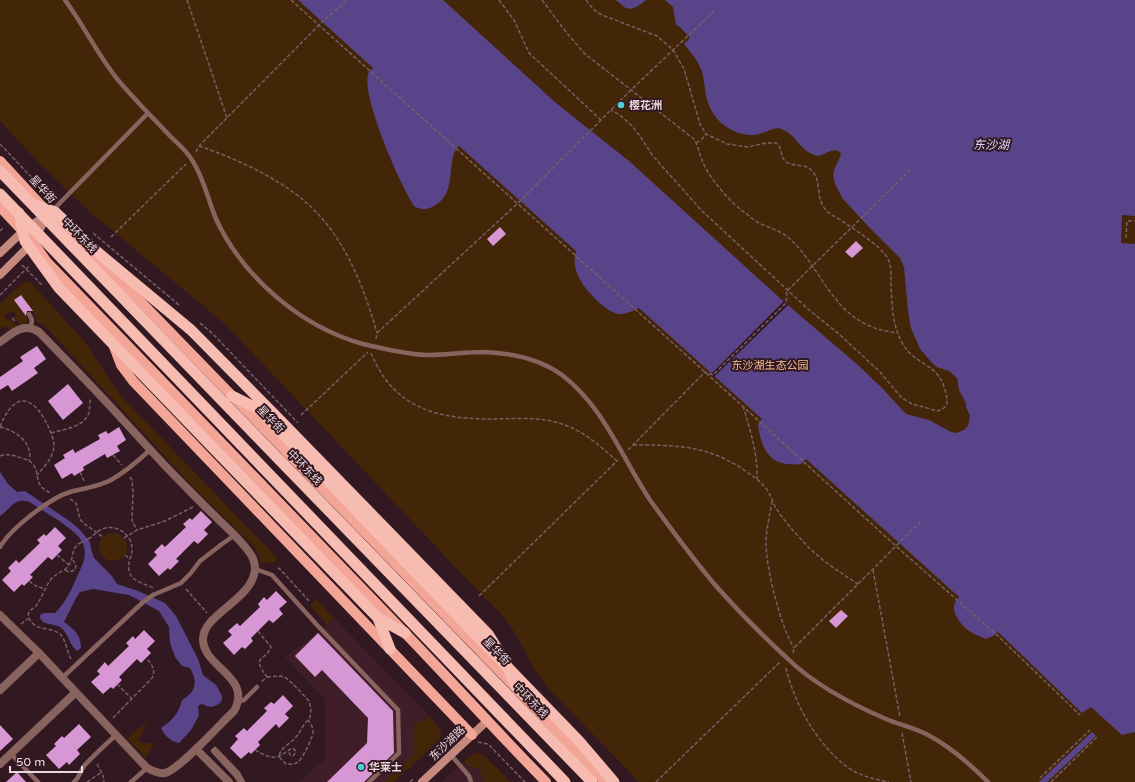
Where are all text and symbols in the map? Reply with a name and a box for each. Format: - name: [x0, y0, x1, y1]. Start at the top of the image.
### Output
- place label: 樱花洲: [629, 99, 662, 112]
- marker: 樱花洲: [616, 100, 626, 110]
- water label: 东沙湖: [973, 138, 1011, 152]
- street label: 星华街: [27, 173, 58, 206]
- street label: 中环东线: [60, 215, 100, 256]
- park label: 东沙湖生态公园: [732, 359, 809, 372]
- street label: 星华街: [255, 403, 287, 436]
- street label: 中环东线: [285, 447, 325, 488]
- street label: 星华街: [481, 635, 513, 668]
- street label: 中环东线: [511, 680, 551, 721]
- street label: 东沙湖路: [427, 723, 468, 763]
- scale bar: [10, 748, 82, 774]
- text: 50 m: [16, 755, 45, 769]
- place label: 华莱士: [369, 761, 402, 774]
- marker: 华莱士: [356, 762, 366, 772]

